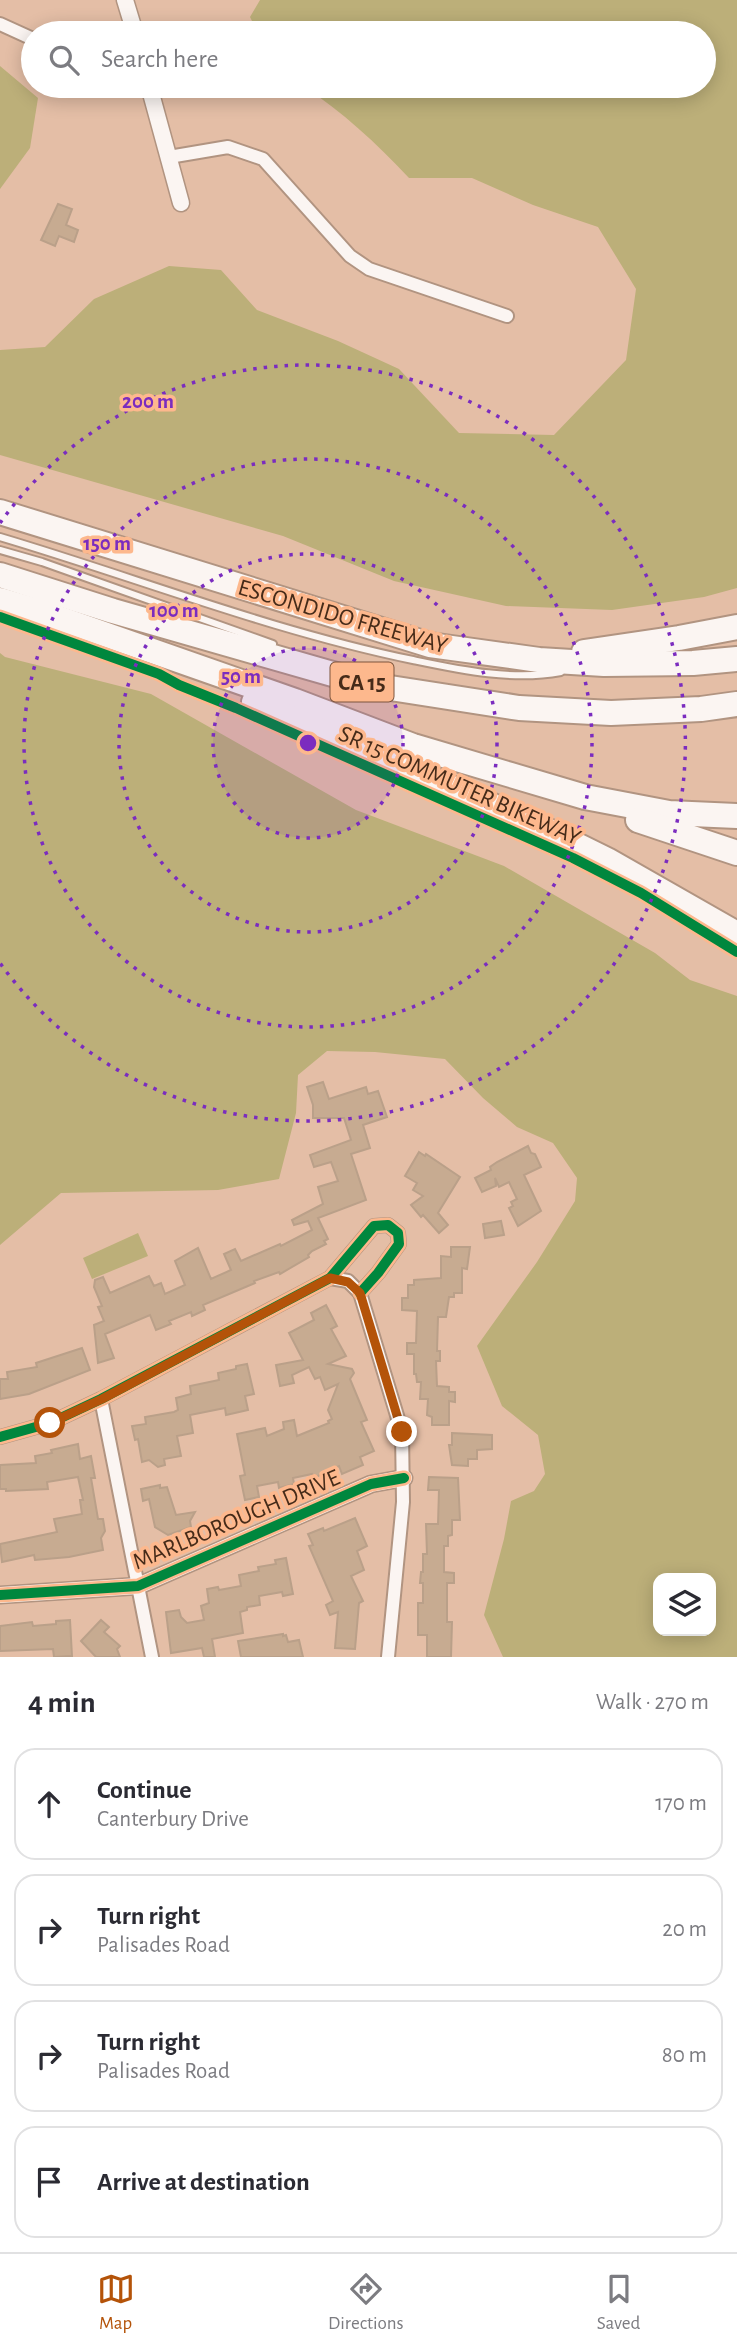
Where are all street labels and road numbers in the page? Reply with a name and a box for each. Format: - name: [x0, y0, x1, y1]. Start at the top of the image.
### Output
- street label: ESCONDIDO FREEWAY: [235, 576, 451, 658]
- road number: CA 15: [330, 662, 394, 702]
- street label: SR 15 COMMUTER BIKEWAY: [335, 722, 585, 850]
- street label: MARLBOROUGH DRIVE: [129, 1465, 344, 1574]

